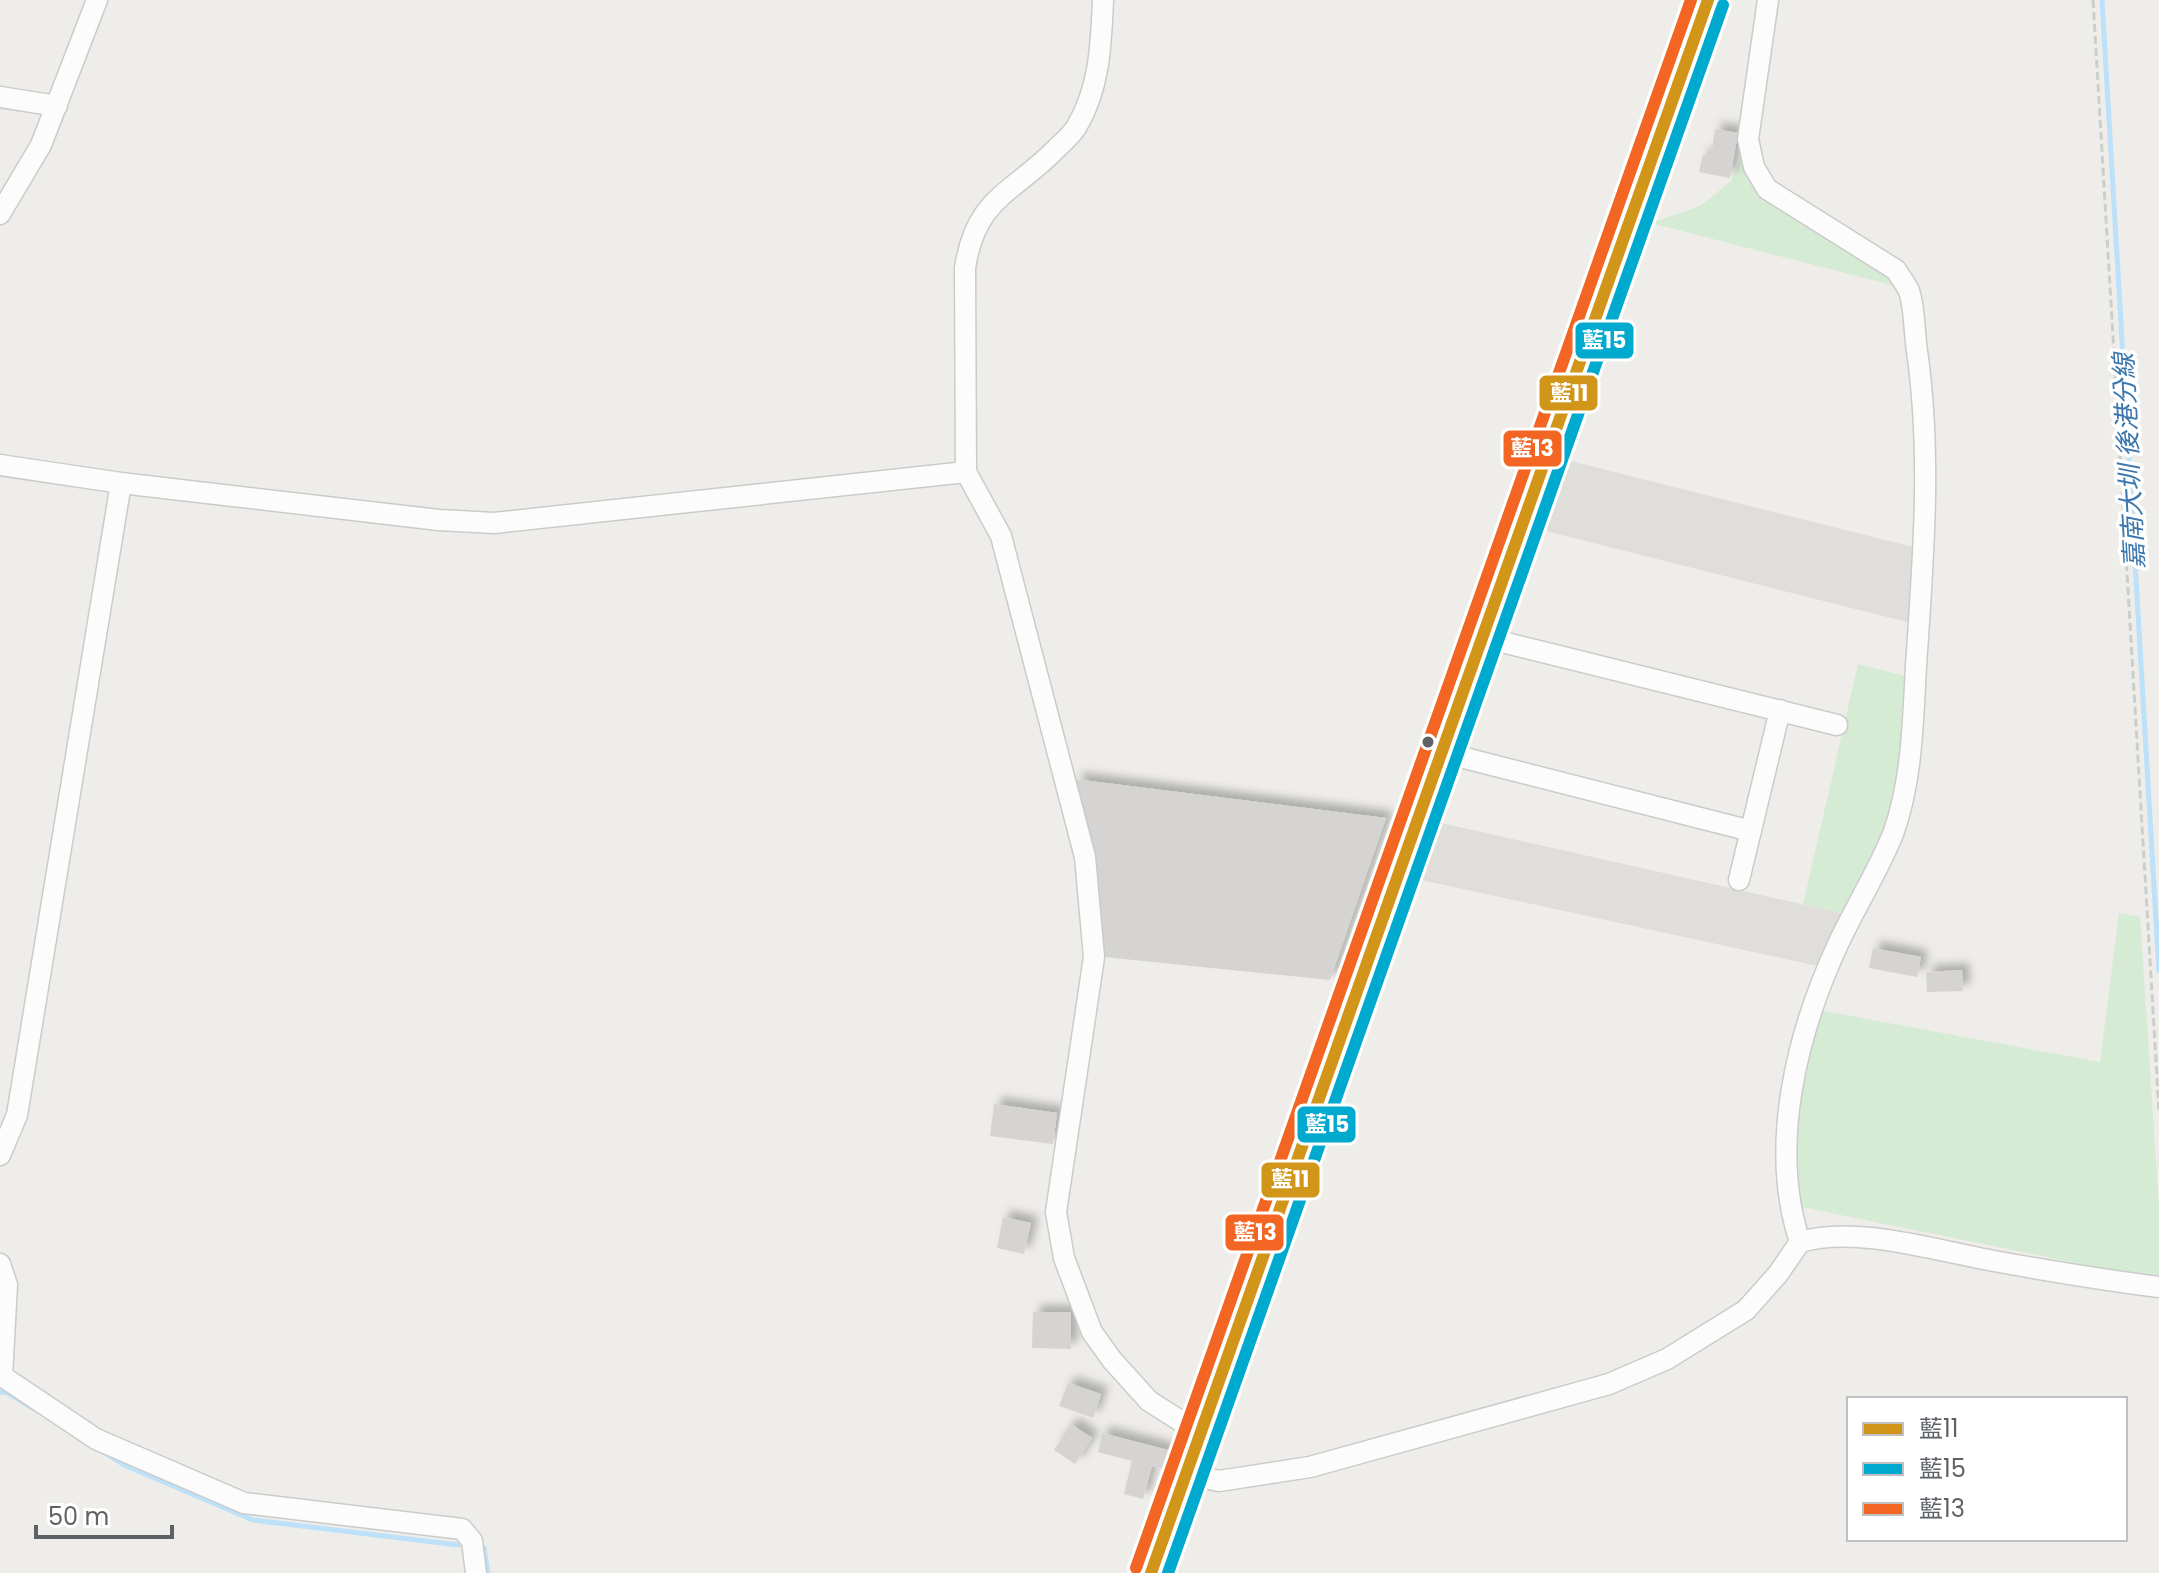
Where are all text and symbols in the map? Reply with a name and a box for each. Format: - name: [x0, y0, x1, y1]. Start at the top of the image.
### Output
- line badge: 藍15: [1574, 321, 1635, 360]
- text: 藍15: [1582, 325, 1626, 356]
- water label: 嘉南大圳 後港分線: [2105, 349, 2153, 570]
- line badge: 藍11: [1538, 374, 1599, 412]
- text: 藍11: [1550, 378, 1588, 409]
- line badge: 藍13: [1502, 429, 1563, 468]
- text: 藍13: [1510, 433, 1554, 464]
- unlabelled marker: [1420, 734, 1436, 750]
- line badge: 藍15: [1296, 1105, 1357, 1144]
- text: 藍15: [1305, 1109, 1349, 1140]
- line badge: 藍11: [1260, 1161, 1321, 1199]
- text: 藍11: [1271, 1164, 1309, 1195]
- line badge: 藍13: [1224, 1213, 1285, 1252]
- text: 藍13: [1233, 1217, 1277, 1248]
- legend: [1847, 1397, 2127, 1541]
- text: 藍11: [1919, 1412, 1958, 1445]
- text: 藍15: [1919, 1452, 1966, 1485]
- scale bar: [36, 1489, 172, 1539]
- text: 藍13: [1919, 1492, 1965, 1525]
- text: 50 m: [48, 1500, 109, 1533]

